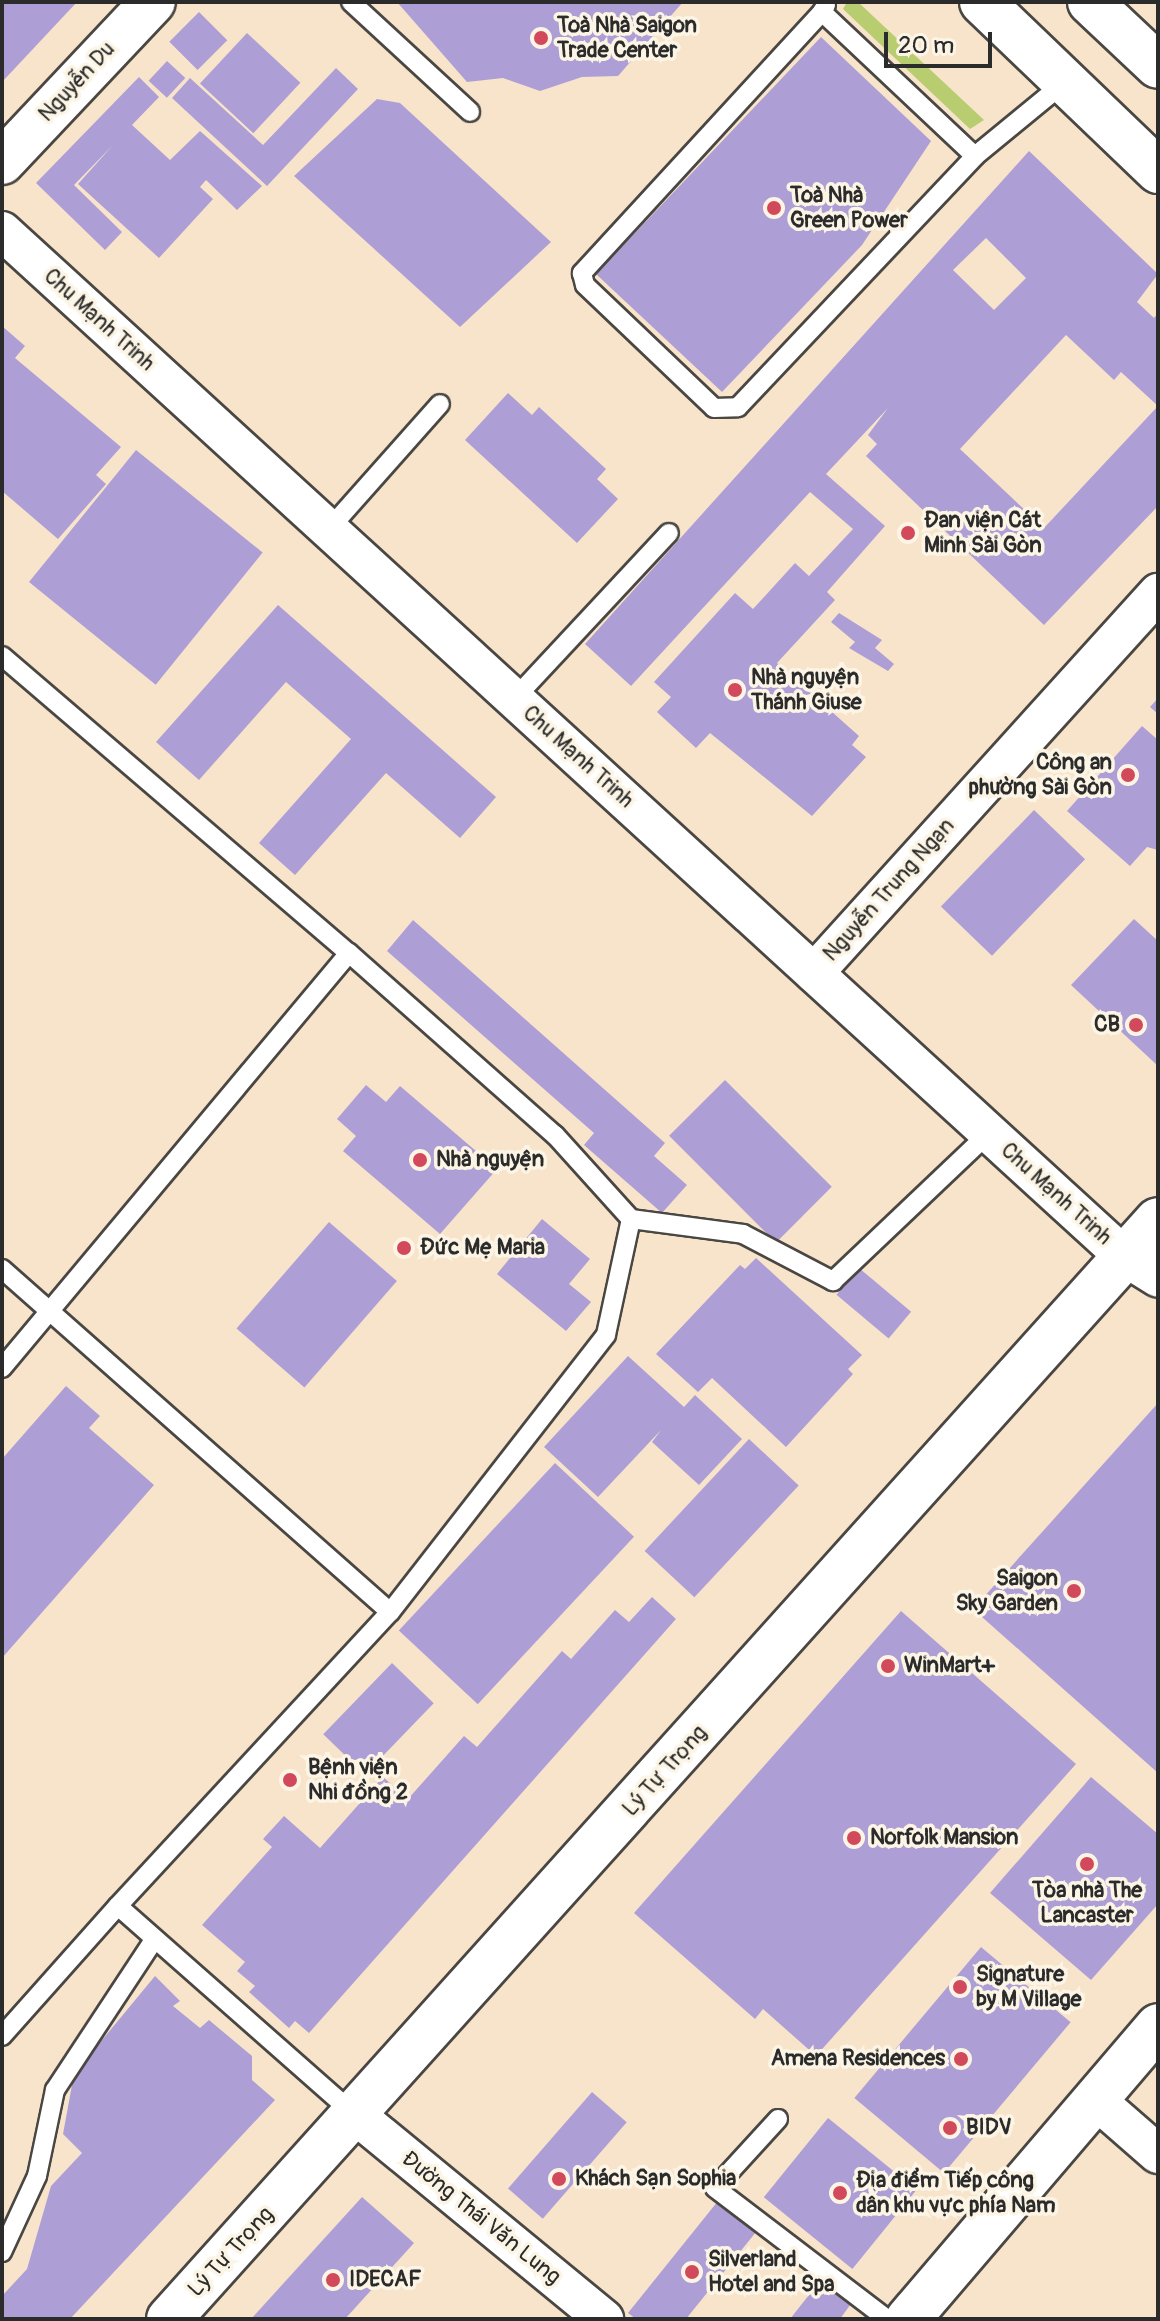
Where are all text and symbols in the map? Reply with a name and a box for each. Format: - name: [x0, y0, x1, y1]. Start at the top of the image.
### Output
- place label: Toà Nhà Saigon Trade Center: [557, 12, 697, 64]
- scale bar: [888, 16, 996, 66]
- marker: Toà Nhà Saigon Trade Center: [532, 29, 550, 47]
- text: 20 m: [898, 31, 954, 60]
- street label: Nguyễn Du: [33, 37, 121, 127]
- place label: Toà Nhà Green Power: [790, 182, 908, 234]
- marker: Toà Nhà Green Power: [765, 199, 783, 217]
- street label: Chu Mạnh Trinh: [38, 263, 160, 377]
- place label: Đan viện Cát Minh Sài Gòn: [924, 507, 1042, 558]
- marker: Đan viện Cát Minh Sài Gòn: [899, 524, 917, 542]
- place label: Nhà nguyện Thánh Giuse: [751, 664, 862, 716]
- marker: Nhà nguyện Thánh Giuse: [726, 681, 744, 699]
- street label: Chu Mạnh Trinh: [517, 700, 639, 814]
- place label: Công an phường Sài Gòn: [969, 749, 1112, 800]
- marker: Công an phường Sài Gòn: [1119, 766, 1137, 784]
- street label: Nguyễn Trung Ngạn: [818, 813, 960, 967]
- place label: CB: [1094, 1012, 1120, 1038]
- marker: CB: [1127, 1016, 1145, 1034]
- street label: Chu Mạnh Trinh: [995, 1137, 1117, 1251]
- place label: Nhà nguyện: [436, 1147, 544, 1173]
- marker: Nhà nguyện: [411, 1151, 429, 1169]
- place label: Đức Mẹ Maria: [420, 1235, 545, 1261]
- marker: Đức Mẹ Maria: [395, 1239, 413, 1257]
- place label: Saigon Sky Garden: [956, 1565, 1058, 1616]
- marker: Saigon Sky Garden: [1065, 1582, 1083, 1600]
- place label: WinMart+: [904, 1653, 994, 1679]
- marker: WinMart+: [879, 1657, 897, 1675]
- street label: Lý Tự Trọng: [617, 1720, 713, 1822]
- place label: Bệnh viện Nhi đồng 2: [308, 1754, 408, 1806]
- marker: Bệnh viện Nhi đồng 2: [279, 1769, 301, 1791]
- place label: Norfolk Mansion: [870, 1825, 1018, 1851]
- marker: Norfolk Mansion: [845, 1829, 863, 1847]
- marker: Tòa nhà The Lancaster: [1078, 1855, 1096, 1873]
- place label: Tòa nhà The Lancaster: [1032, 1877, 1142, 1928]
- place label: Signature by M Village: [976, 1961, 1081, 2012]
- marker: Signature by M Village: [951, 1978, 969, 1996]
- place label: Amena Residences: [771, 2046, 945, 2072]
- marker: Amena Residences: [952, 2050, 970, 2068]
- place label: BIDV: [966, 2115, 1012, 2141]
- marker: BIDV: [941, 2119, 959, 2137]
- street label: Đường Thái Văn Lung: [396, 2146, 566, 2290]
- place label: Khách Sạn Sophia: [575, 2166, 736, 2192]
- place label: Địa điểm Tiếp công dân khu vực phía Nam: [856, 2167, 1056, 2218]
- marker: Khách Sạn Sophia: [550, 2170, 568, 2188]
- marker: Địa điểm Tiếp công dân khu vực phía Nam: [831, 2184, 849, 2202]
- street label: Lý Tự Trọng: [183, 2202, 279, 2302]
- place label: Silverland Hotel and Spa: [708, 2246, 834, 2298]
- marker: Silverland Hotel and Spa: [683, 2263, 701, 2281]
- place label: IDECAF: [349, 2267, 422, 2293]
- marker: IDECAF: [324, 2271, 342, 2289]

